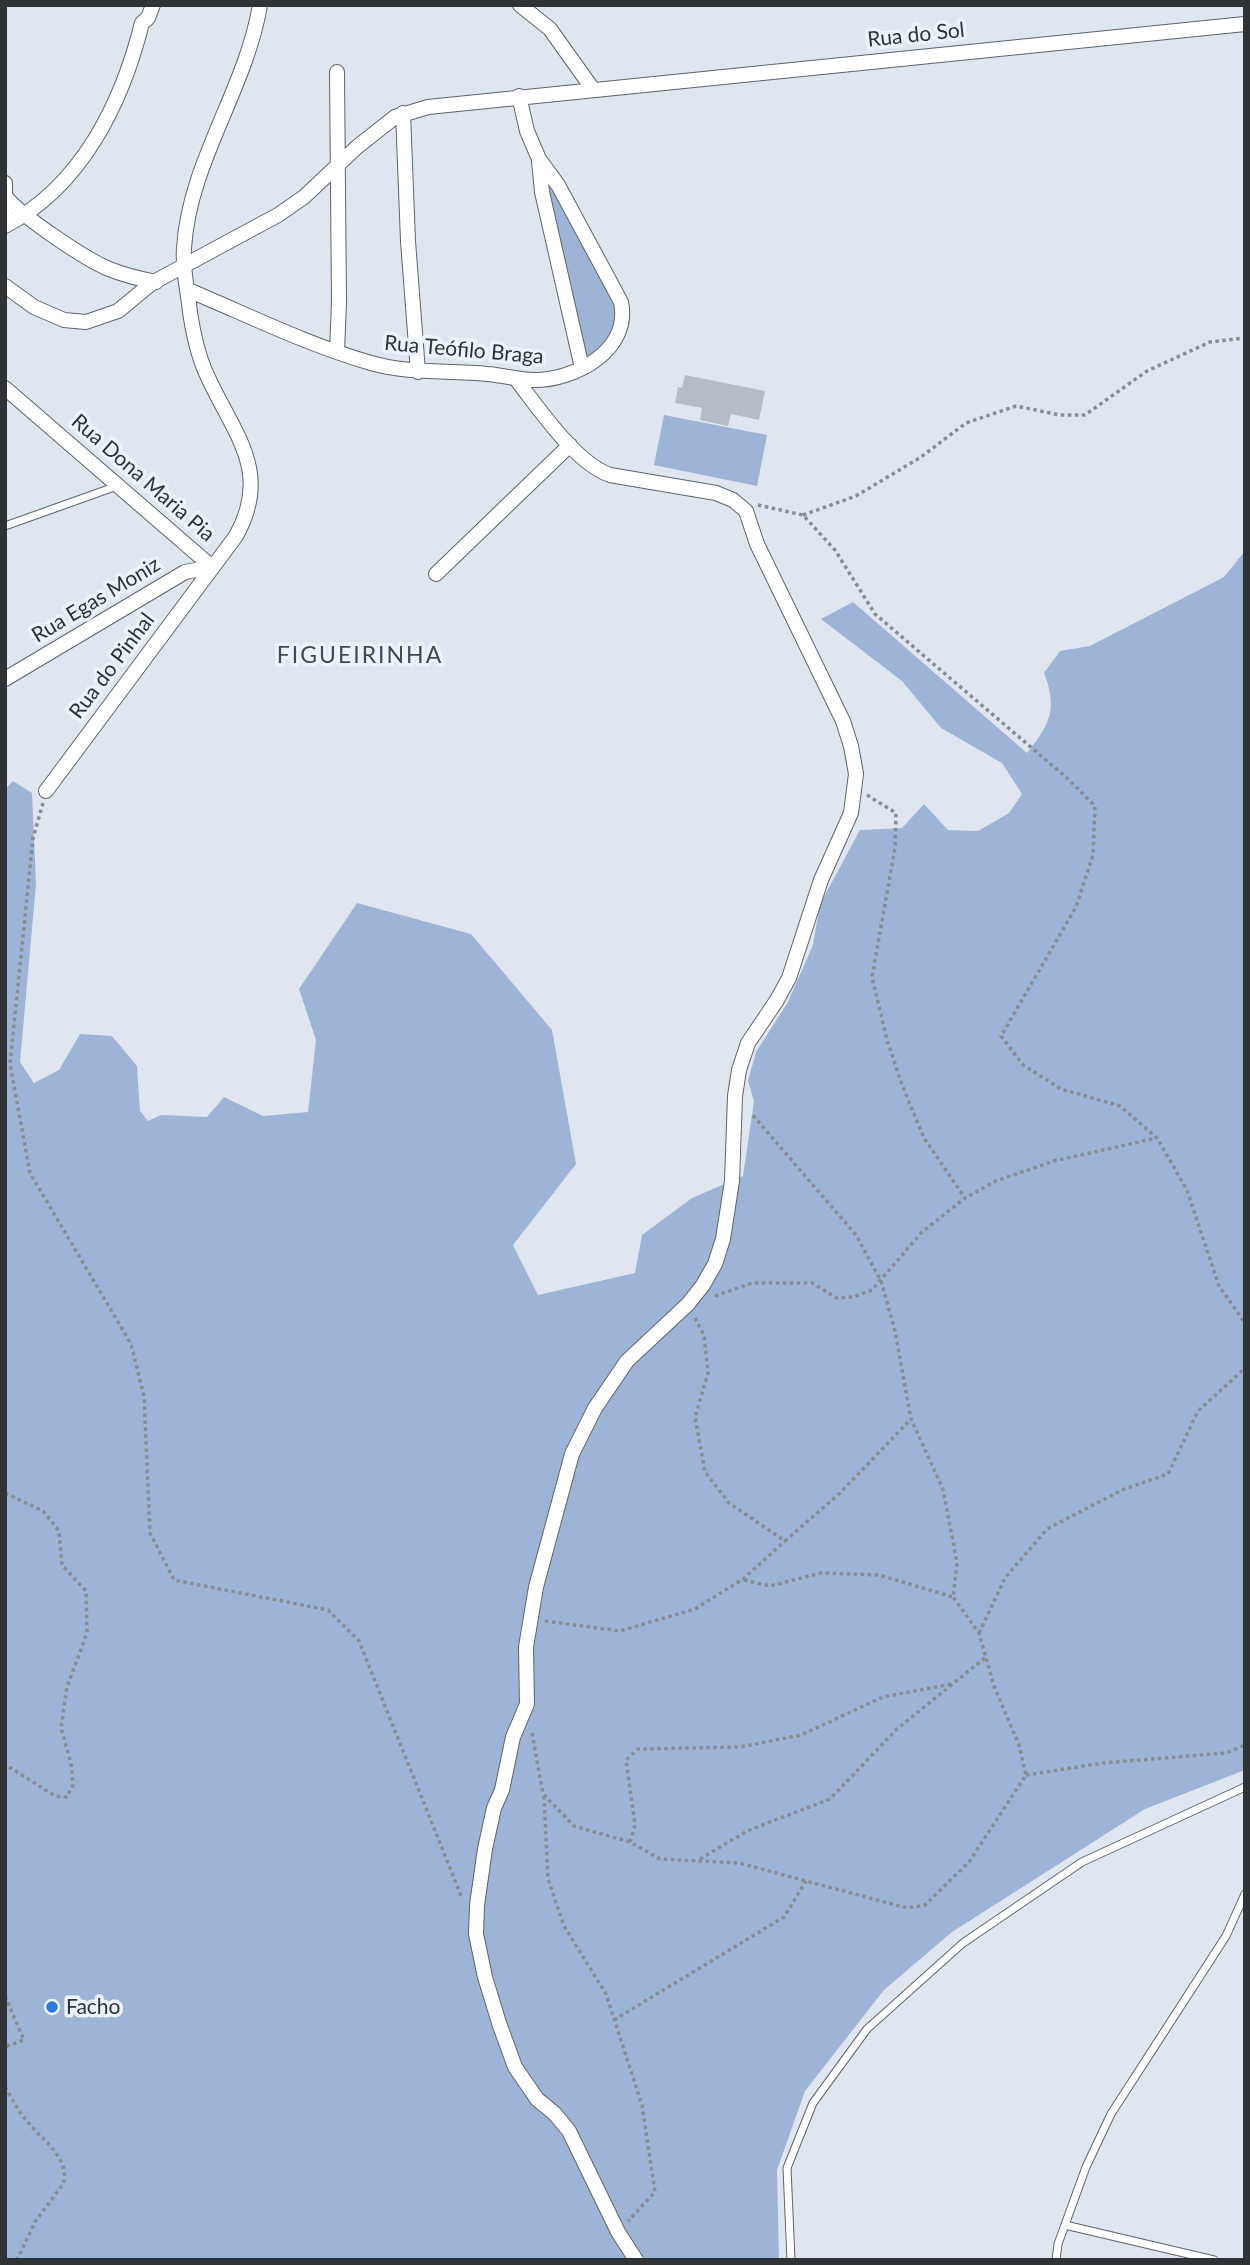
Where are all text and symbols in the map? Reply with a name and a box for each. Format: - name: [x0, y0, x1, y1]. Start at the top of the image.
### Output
- street label: Rua do Sol: [866, 17, 966, 53]
- street label: Rua Teófilo Braga: [383, 330, 545, 370]
- street label: Rua Dona Maria Pia: [66, 409, 220, 547]
- street label: Rua Egas Moniz: [27, 552, 165, 648]
- street label: Rua do Pinhal: [64, 608, 160, 724]
- district label: FIGUEIRINHA: [278, 642, 442, 670]
- place label: Facho: [66, 1994, 120, 2020]
- marker: Facho: [44, 1999, 60, 2015]

